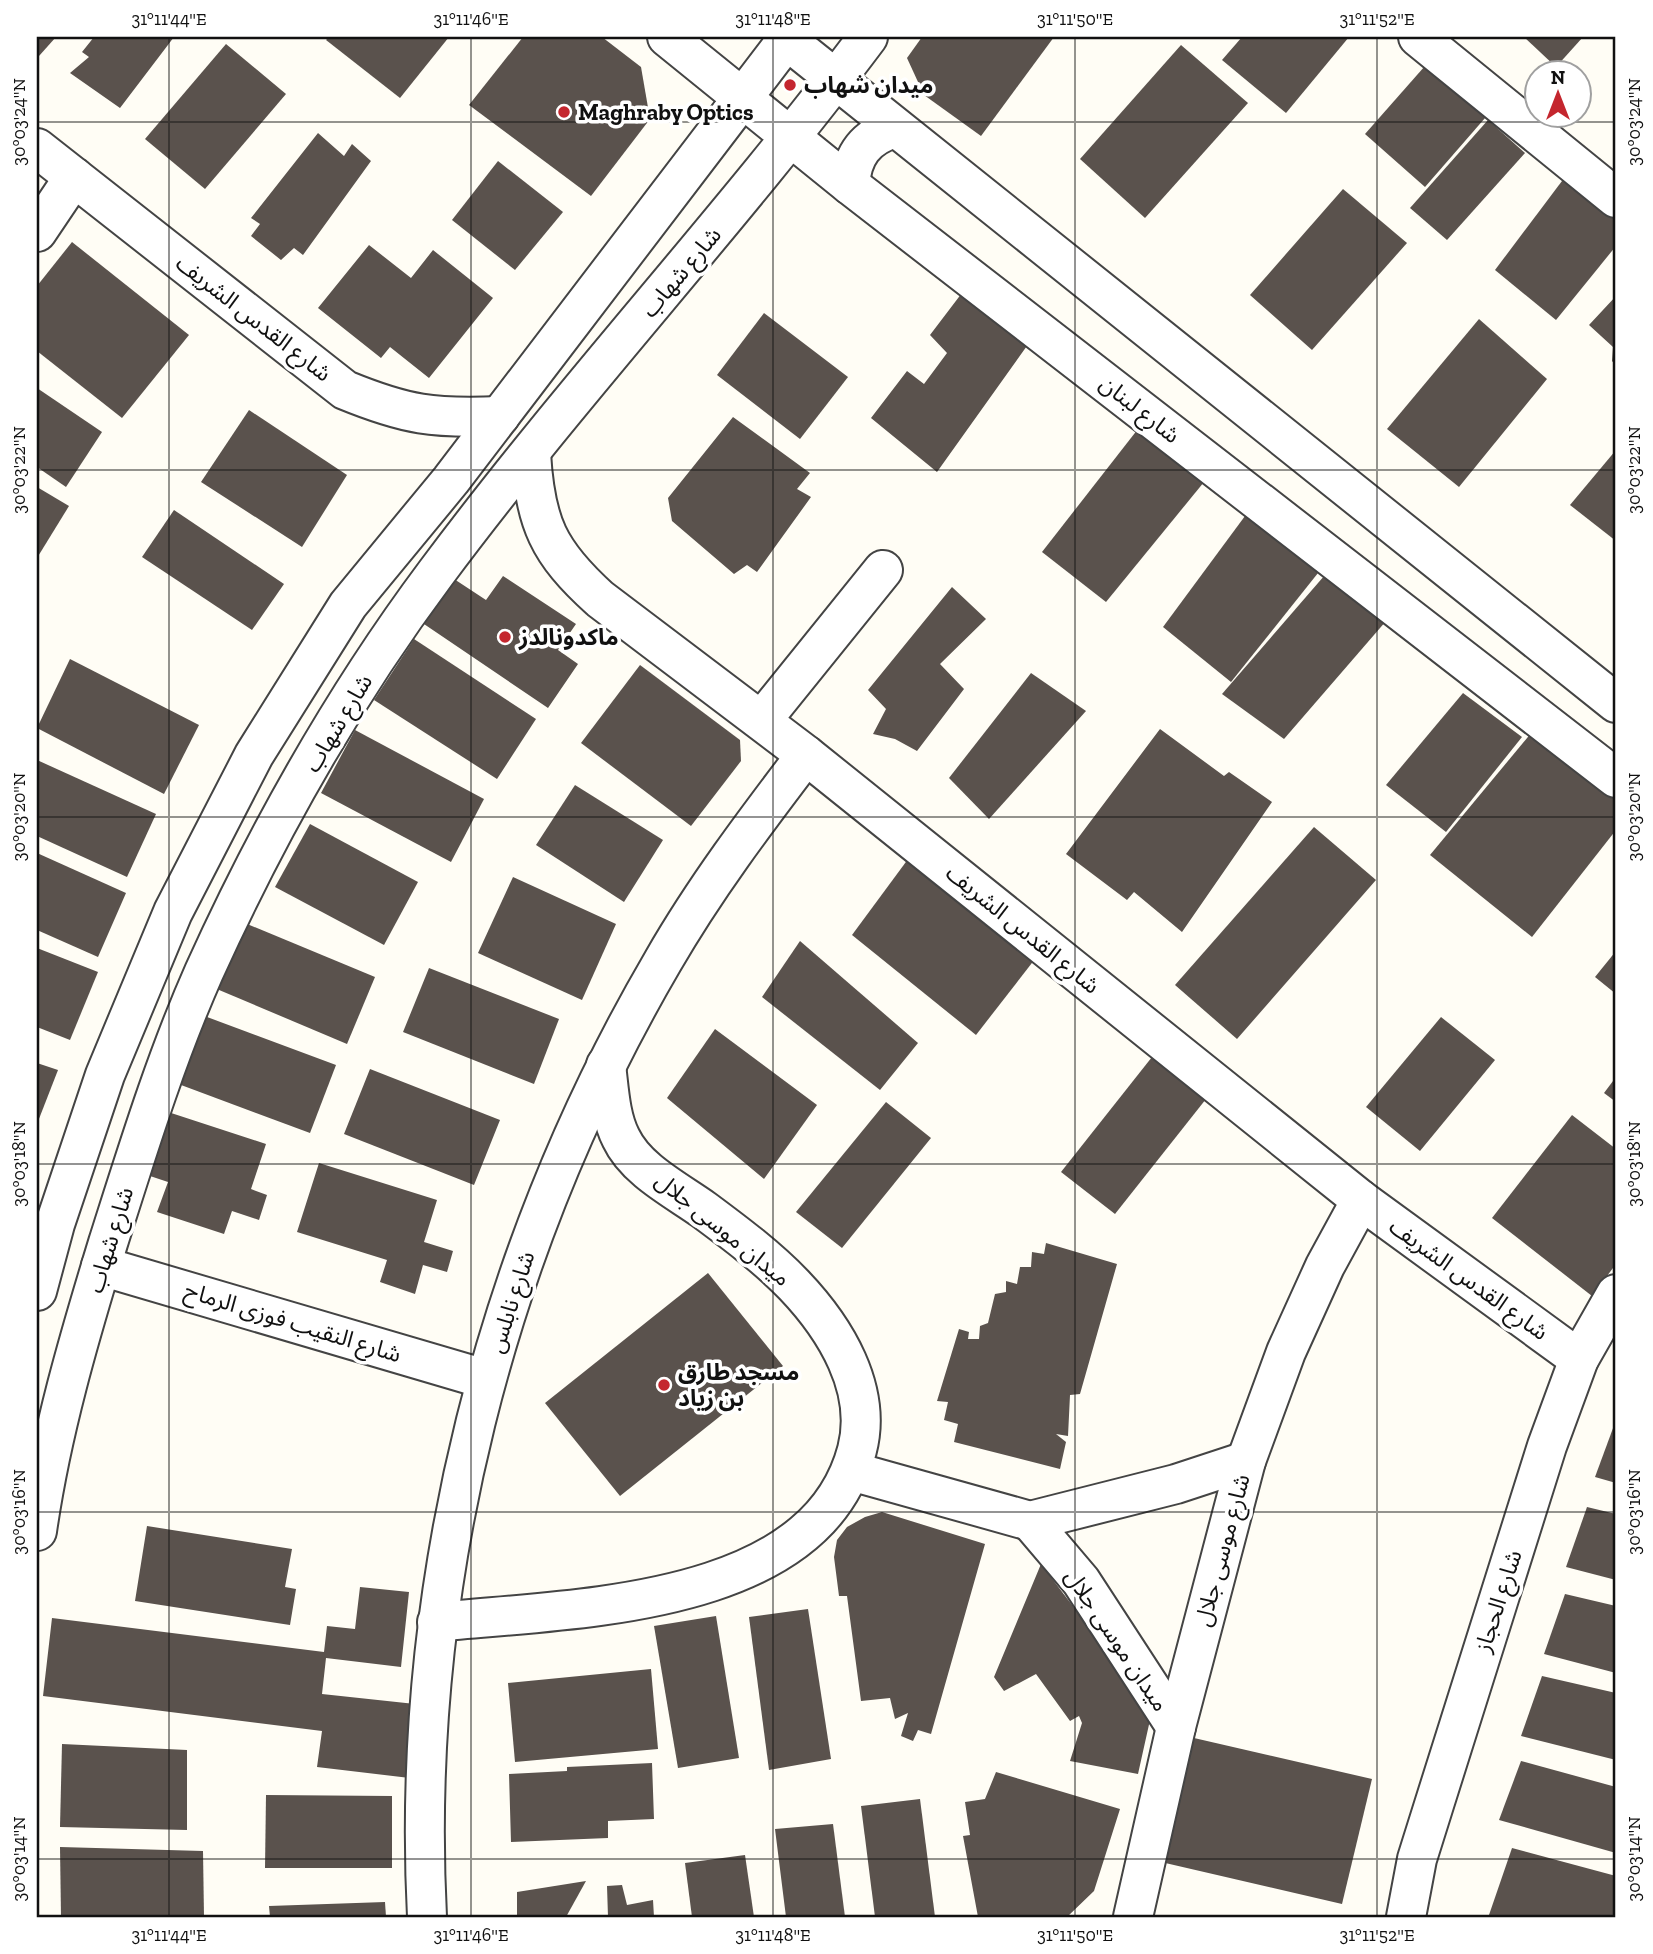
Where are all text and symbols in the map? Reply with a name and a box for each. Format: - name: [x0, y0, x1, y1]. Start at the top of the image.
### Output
- text: 31°11'44"E: [132, 8, 206, 30]
- text: 31°11'46"E: [433, 8, 509, 30]
- text: 31°11'48"E: [735, 8, 811, 30]
- text: 31°11'50"E: [1037, 8, 1113, 30]
- text: 31°11'52"E: [1339, 8, 1415, 30]
- north arrow: [1524, 60, 1594, 130]
- text: N: [1551, 66, 1565, 89]
- place label: ميدان شهاب: [804, 71, 933, 99]
- marker: ميدان شهاب: [782, 77, 798, 93]
- text: 30°03'24"N: [8, 78, 30, 166]
- text: 30°03'24"N: [1623, 78, 1645, 166]
- place label: Maghraby Optics: [578, 98, 754, 126]
- marker: Maghraby Optics: [556, 104, 572, 120]
- street label: شارع شهاب: [635, 221, 729, 325]
- street label: شارع القدس الشريف: [169, 249, 337, 390]
- street label: شارع لبنان: [1092, 369, 1186, 451]
- text: 30°03'22"N: [8, 426, 30, 514]
- text: 30°03'22"N: [1623, 426, 1645, 514]
- place label: ماكدونالدز: [518, 623, 619, 651]
- marker: ماكدونالدز: [497, 629, 513, 645]
- street label: شارع شهاب: [298, 669, 381, 779]
- text: 30°03'20"N: [8, 773, 30, 861]
- text: 30°03'20"N: [1623, 773, 1645, 861]
- street label: شارع القدس الشريف: [939, 858, 1106, 1002]
- text: 30°03'18"N: [8, 1121, 30, 1207]
- text: 30°03'18"N: [1623, 1121, 1645, 1207]
- street label: ميدان موسى جلال: [650, 1166, 796, 1292]
- street label: شارع شهاب: [81, 1184, 142, 1297]
- street label: شارع القدس الشريف: [1382, 1212, 1554, 1349]
- street label: شارع نابلس: [481, 1248, 543, 1357]
- street label: شارع النقيب فوزى الرماح: [180, 1276, 405, 1371]
- place label: مسجد طارق بن زياد: [678, 1358, 799, 1412]
- marker: مسجد طارق بن زياد: [656, 1377, 672, 1393]
- text: 30°03'16"N: [8, 1469, 30, 1555]
- text: 30°03'16"N: [1623, 1469, 1645, 1555]
- street label: شارع موسى جلال: [1188, 1471, 1259, 1630]
- street label: شارع الحجاز: [1468, 1546, 1531, 1658]
- street label: ميدان موسى جلال: [1059, 1563, 1175, 1717]
- text: 30°03'14"N: [8, 1816, 30, 1902]
- text: 30°03'14"N: [1623, 1816, 1645, 1902]
- text: 31°11'44"E: [132, 1924, 206, 1946]
- text: 31°11'46"E: [433, 1924, 509, 1946]
- text: 31°11'48"E: [735, 1924, 811, 1946]
- text: 31°11'50"E: [1037, 1924, 1113, 1946]
- text: 31°11'52"E: [1339, 1924, 1415, 1946]

